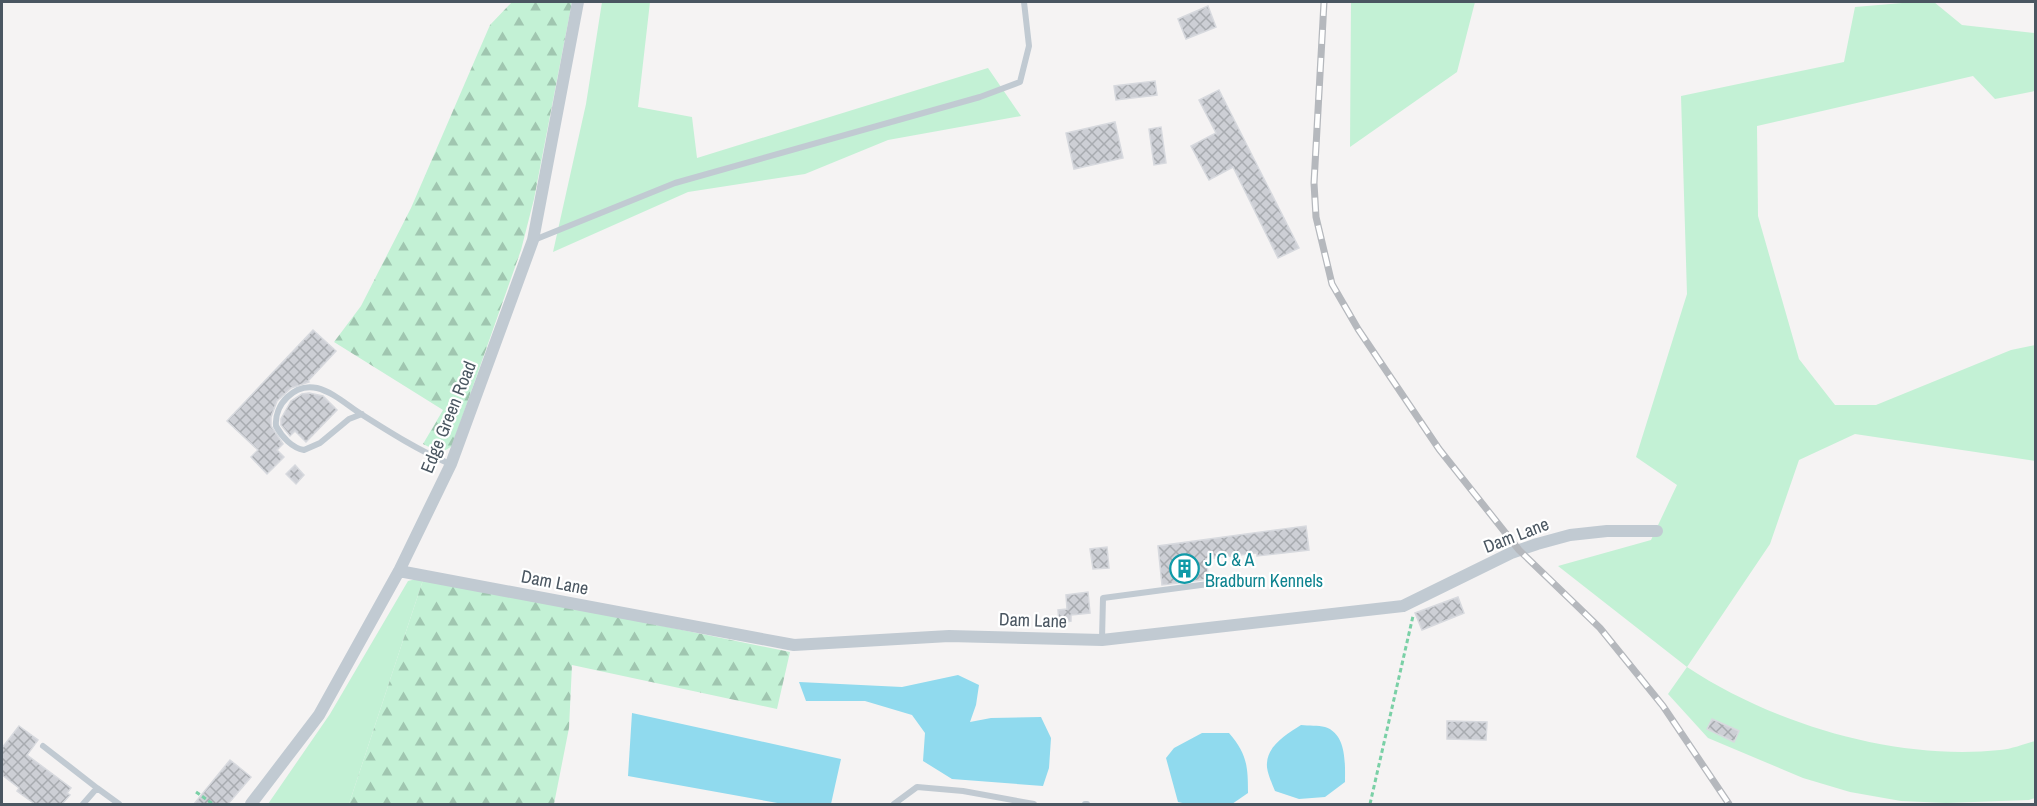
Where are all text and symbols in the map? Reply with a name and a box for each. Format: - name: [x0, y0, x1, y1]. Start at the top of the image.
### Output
- street label: Edge Green Road: [414, 357, 482, 477]
- street label: Dam Lane: [1480, 511, 1552, 559]
- place label: J C & A Bradburn Kennels: [1205, 547, 1323, 593]
- building icon: J C & A Bradburn Kennels: [1168, 553, 1200, 585]
- street label: Dam Lane: [519, 563, 591, 601]
- street label: Dam Lane: [999, 606, 1067, 634]

